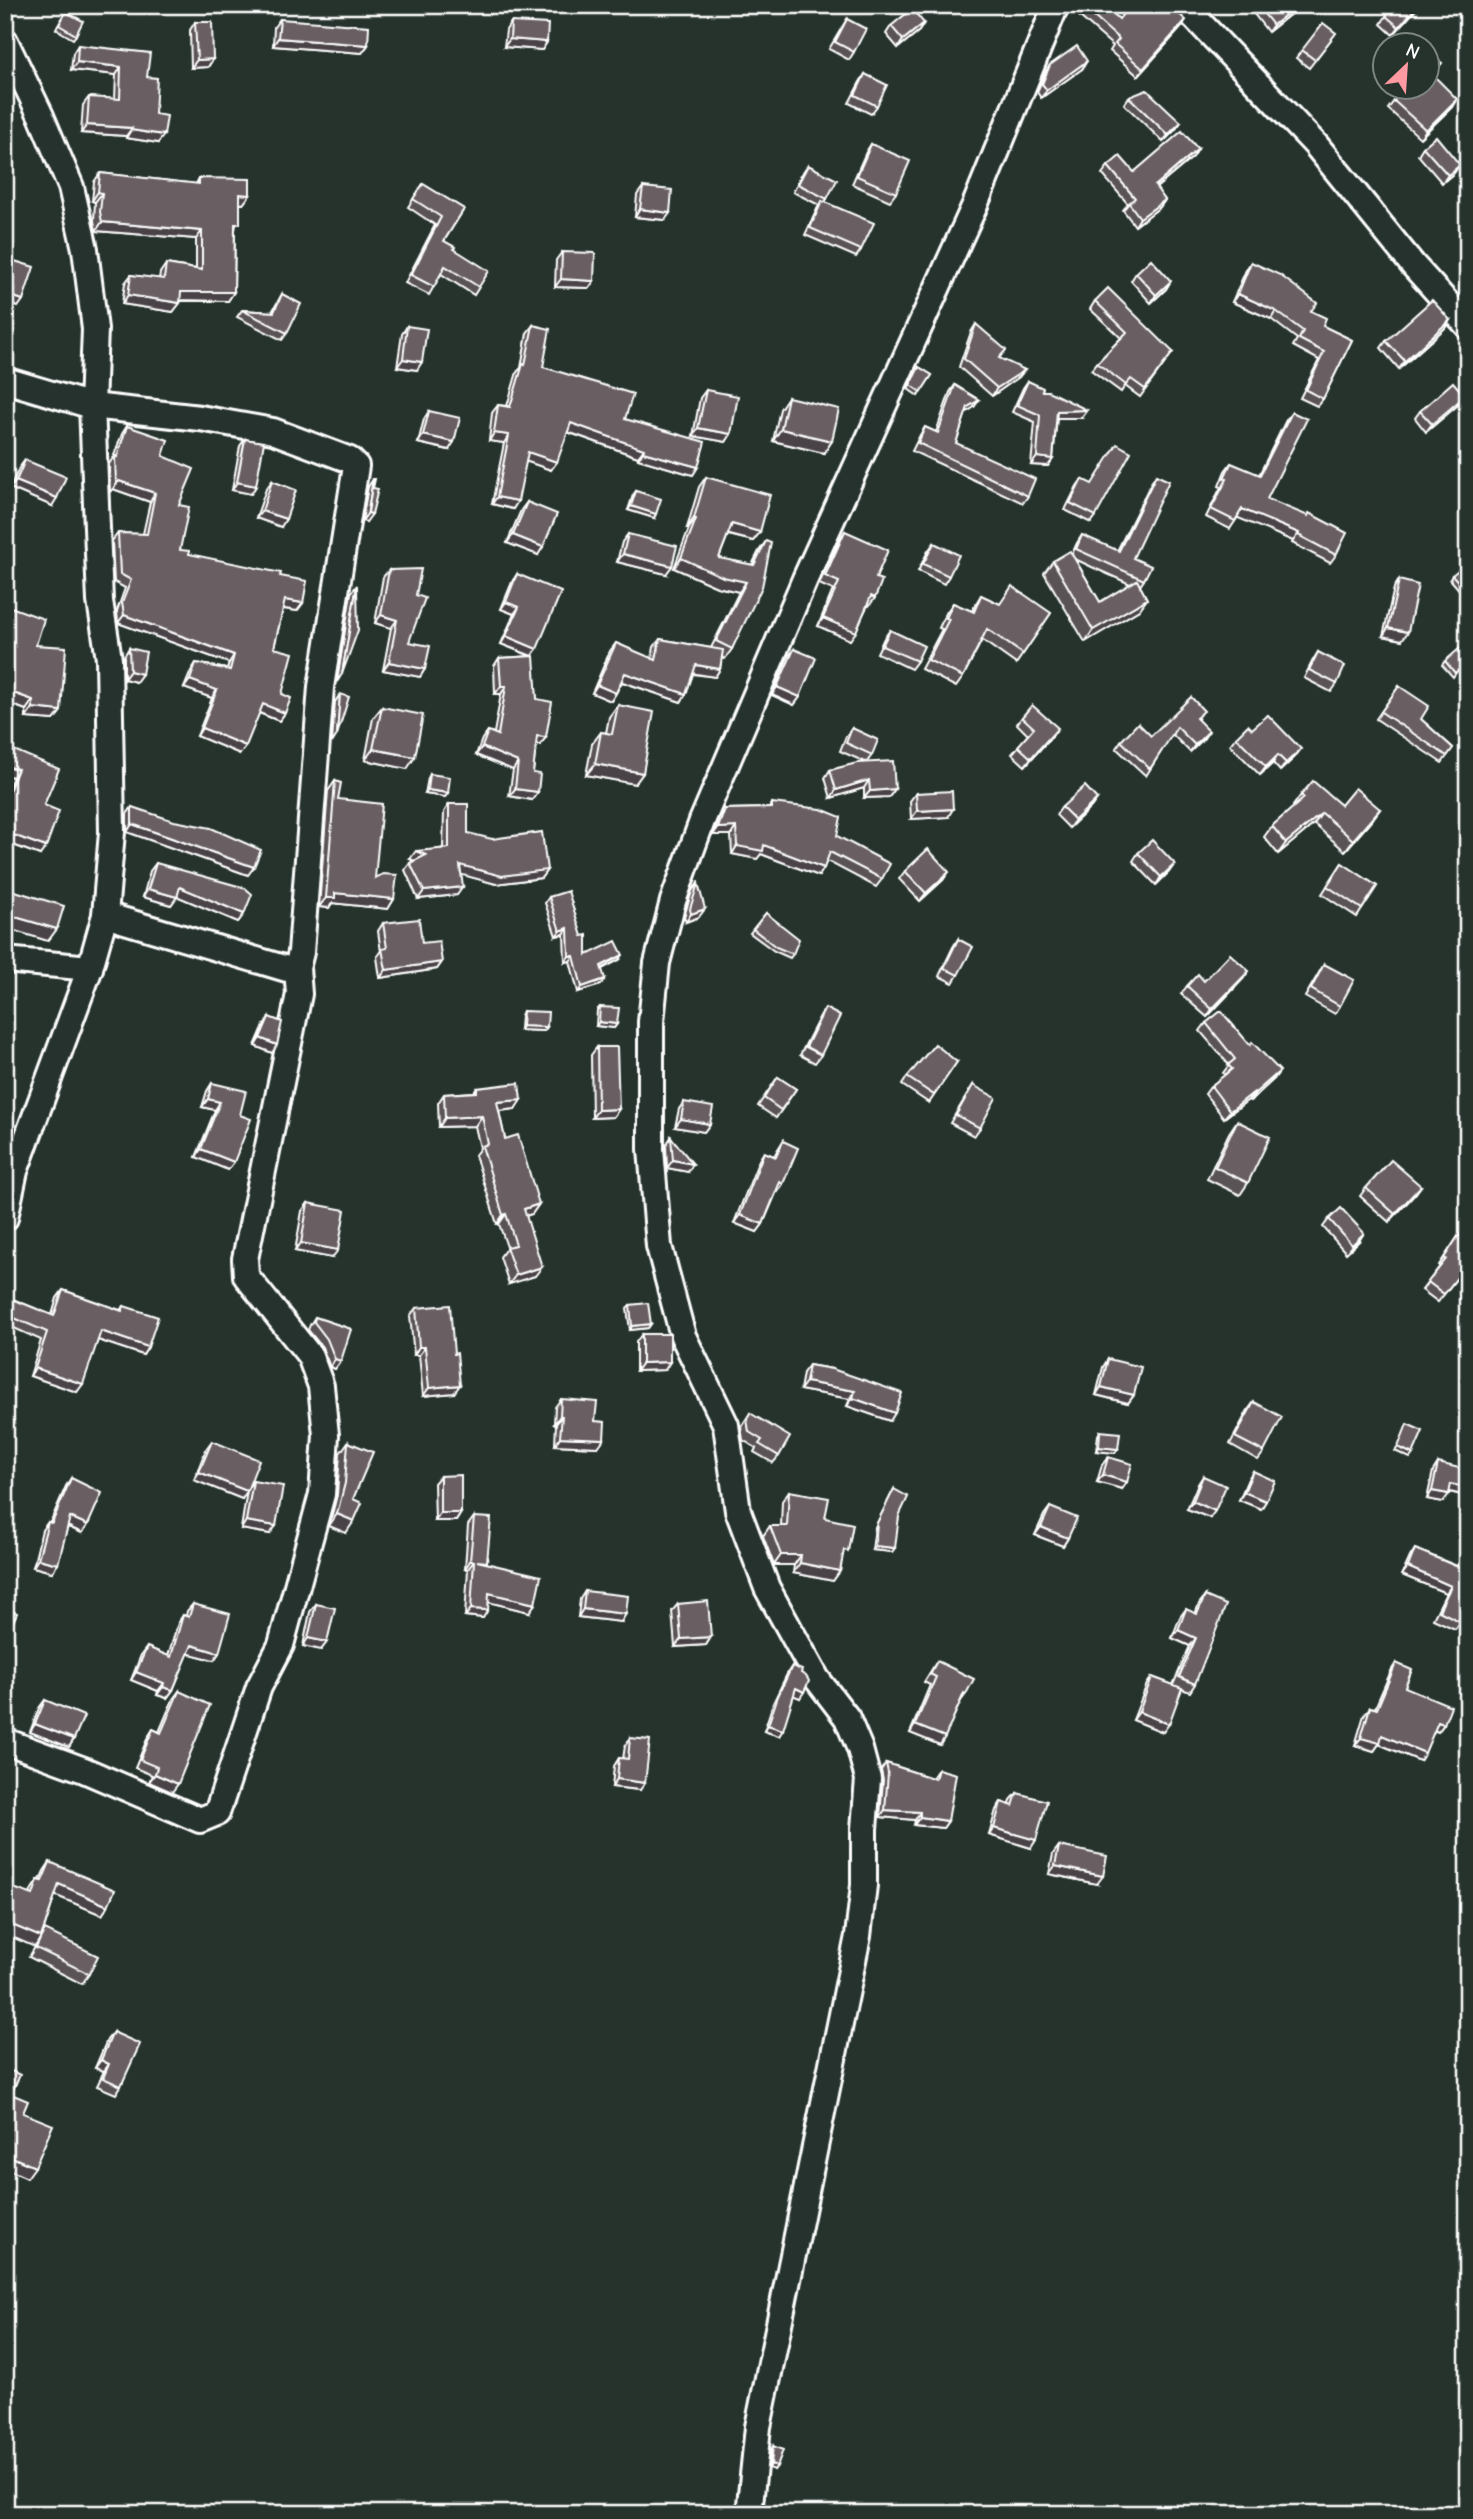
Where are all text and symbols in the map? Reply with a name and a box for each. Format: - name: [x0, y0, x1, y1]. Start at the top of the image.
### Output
- north arrow: [1372, 32, 1442, 102]
- text: N: [1402, 39, 1423, 64]

